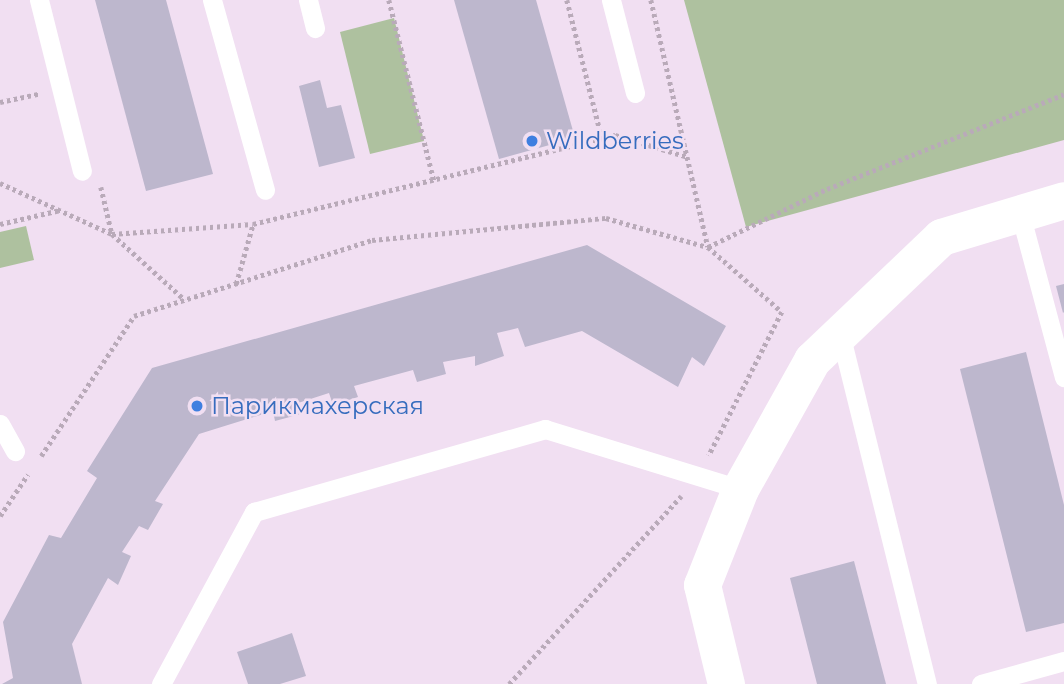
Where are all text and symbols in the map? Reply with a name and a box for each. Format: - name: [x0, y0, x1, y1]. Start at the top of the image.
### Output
- place label: Wildberries: [546, 127, 684, 155]
- marker: Wildberries: [524, 133, 540, 149]
- place label: Парикмахерская: [211, 392, 424, 420]
- marker: Парикмахерская: [189, 398, 205, 414]

